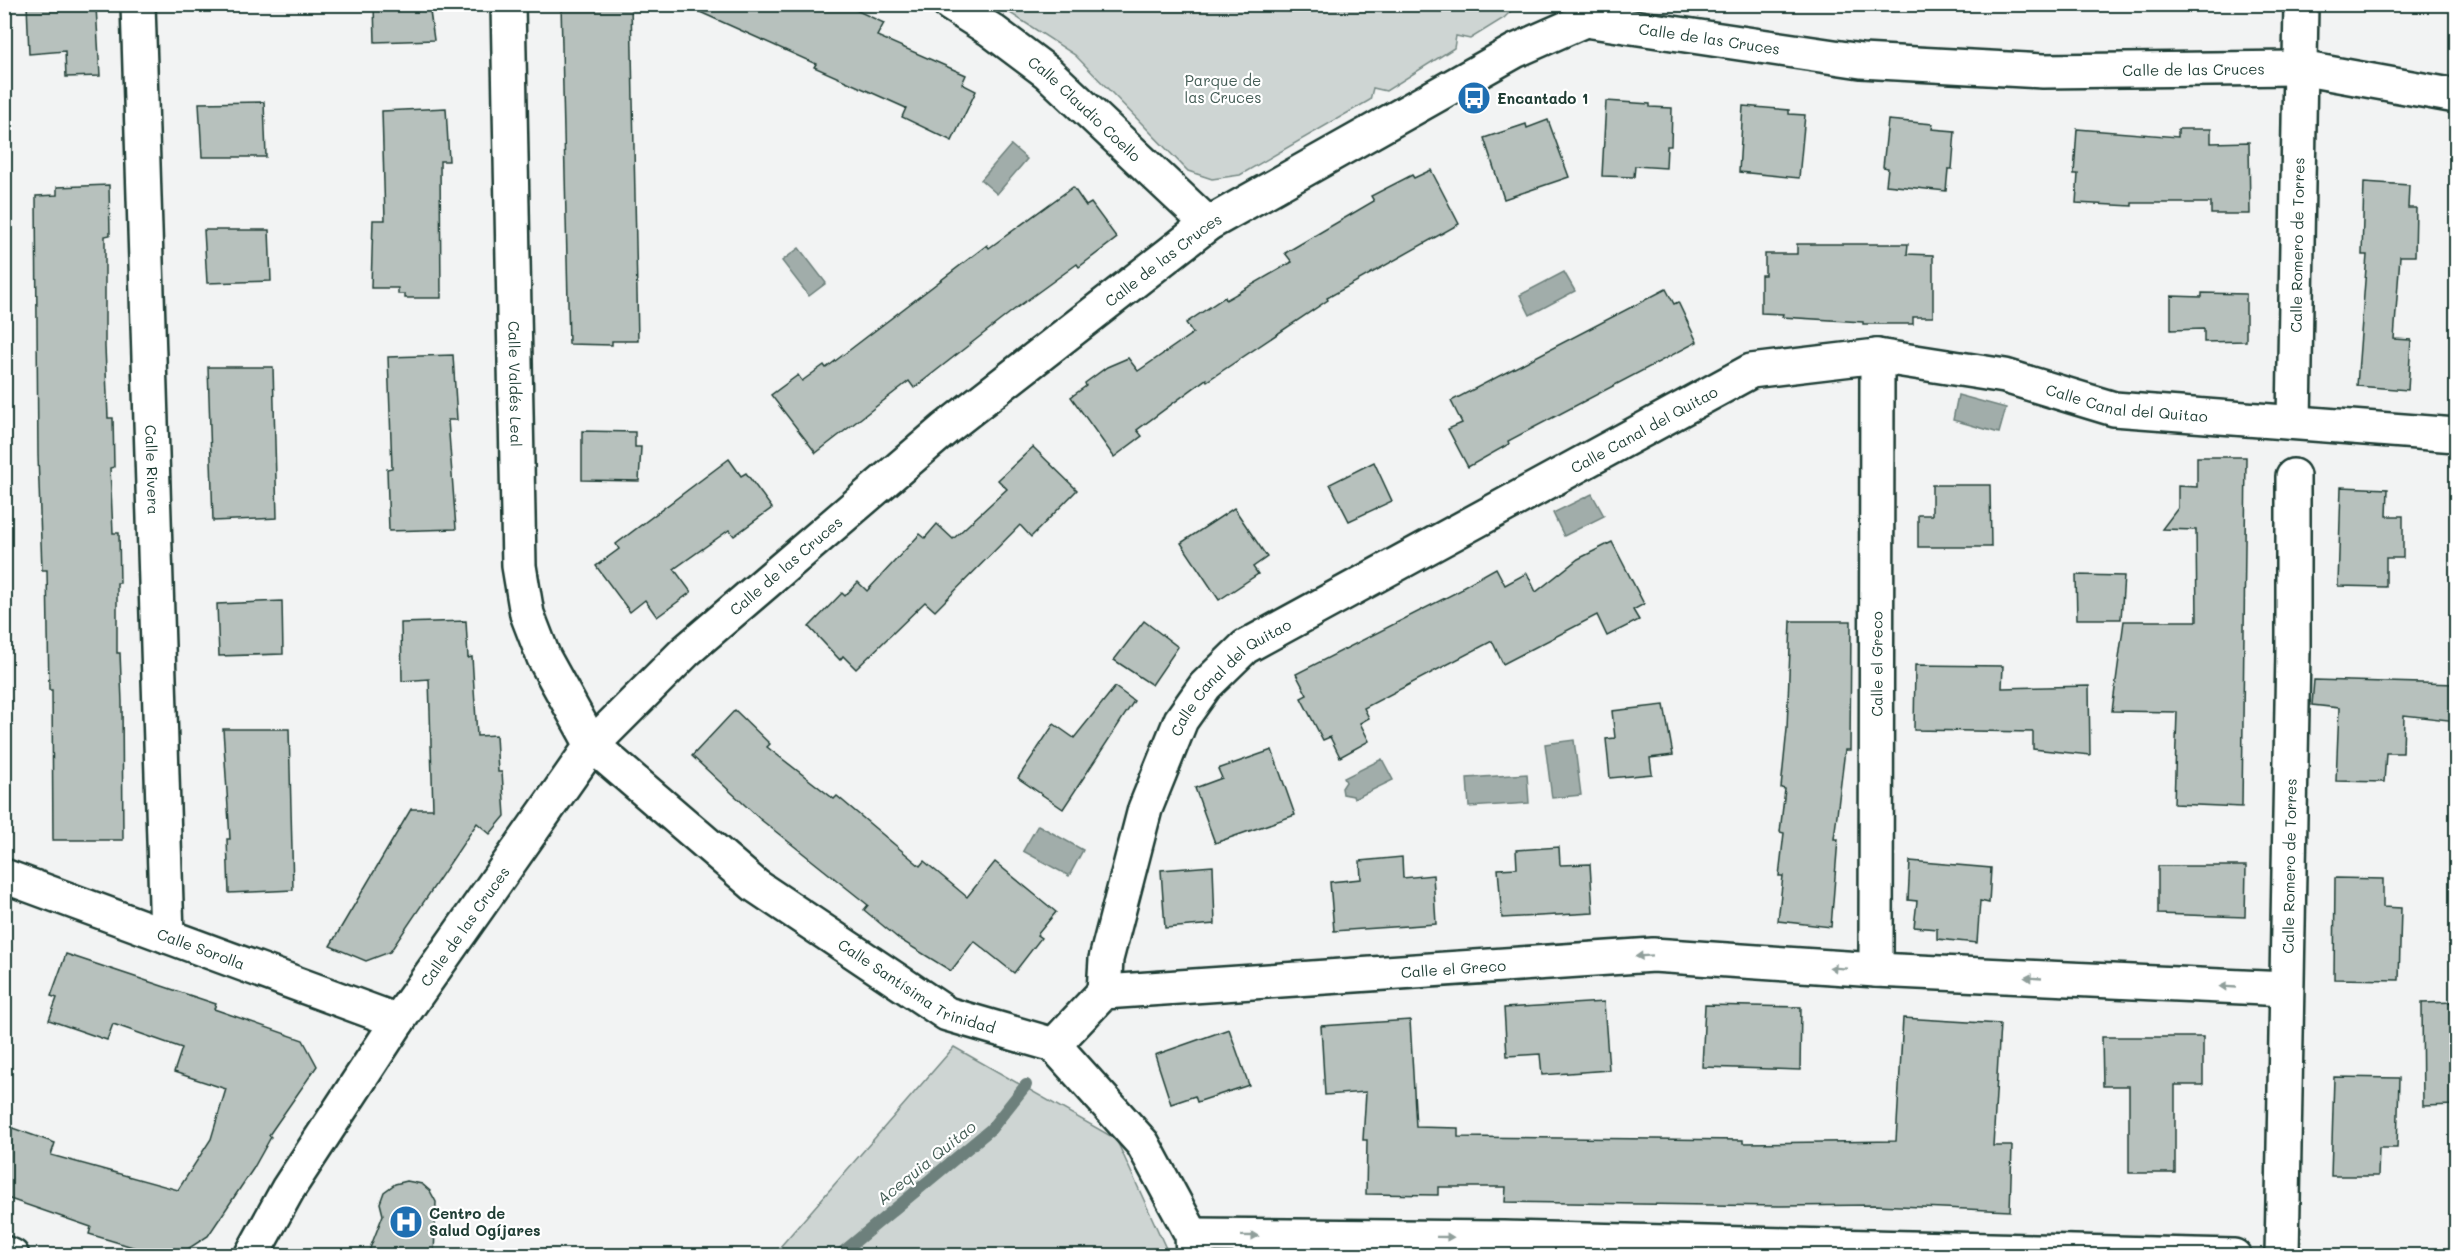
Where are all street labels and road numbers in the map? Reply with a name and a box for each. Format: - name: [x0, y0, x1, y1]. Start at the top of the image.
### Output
- street label: Calle de las Cruces: [1638, 18, 1781, 59]
- street label: Calle Claudio Coello: [1024, 51, 1146, 166]
- street label: Calle de las Cruces: [2122, 58, 2265, 80]
- street label: Calle Romero de Torres: [2285, 157, 2308, 333]
- street label: Calle de las Cruces: [1101, 208, 1225, 311]
- street label: Calle Valdés Leal: [504, 321, 527, 447]
- street label: Calle Canal del Quitao: [2043, 379, 2209, 426]
- street label: Calle Canal del Quitao: [1567, 381, 1721, 478]
- street label: Calle Rivera: [141, 424, 164, 515]
- street label: Calle de las Cruces: [725, 512, 846, 619]
- street label: Calle el Greco: [1866, 611, 1887, 717]
- street label: Calle Canal del Quitao: [1166, 614, 1295, 739]
- street label: Calle Romero de Torres: [2277, 778, 2301, 954]
- street label: Calle de las Cruces: [415, 862, 514, 990]
- street label: Calle Sorolla: [154, 923, 248, 974]
- street label: Calle Santísima Trinidad: [834, 934, 998, 1038]
- street label: Calle el Greco: [1400, 955, 1507, 982]

